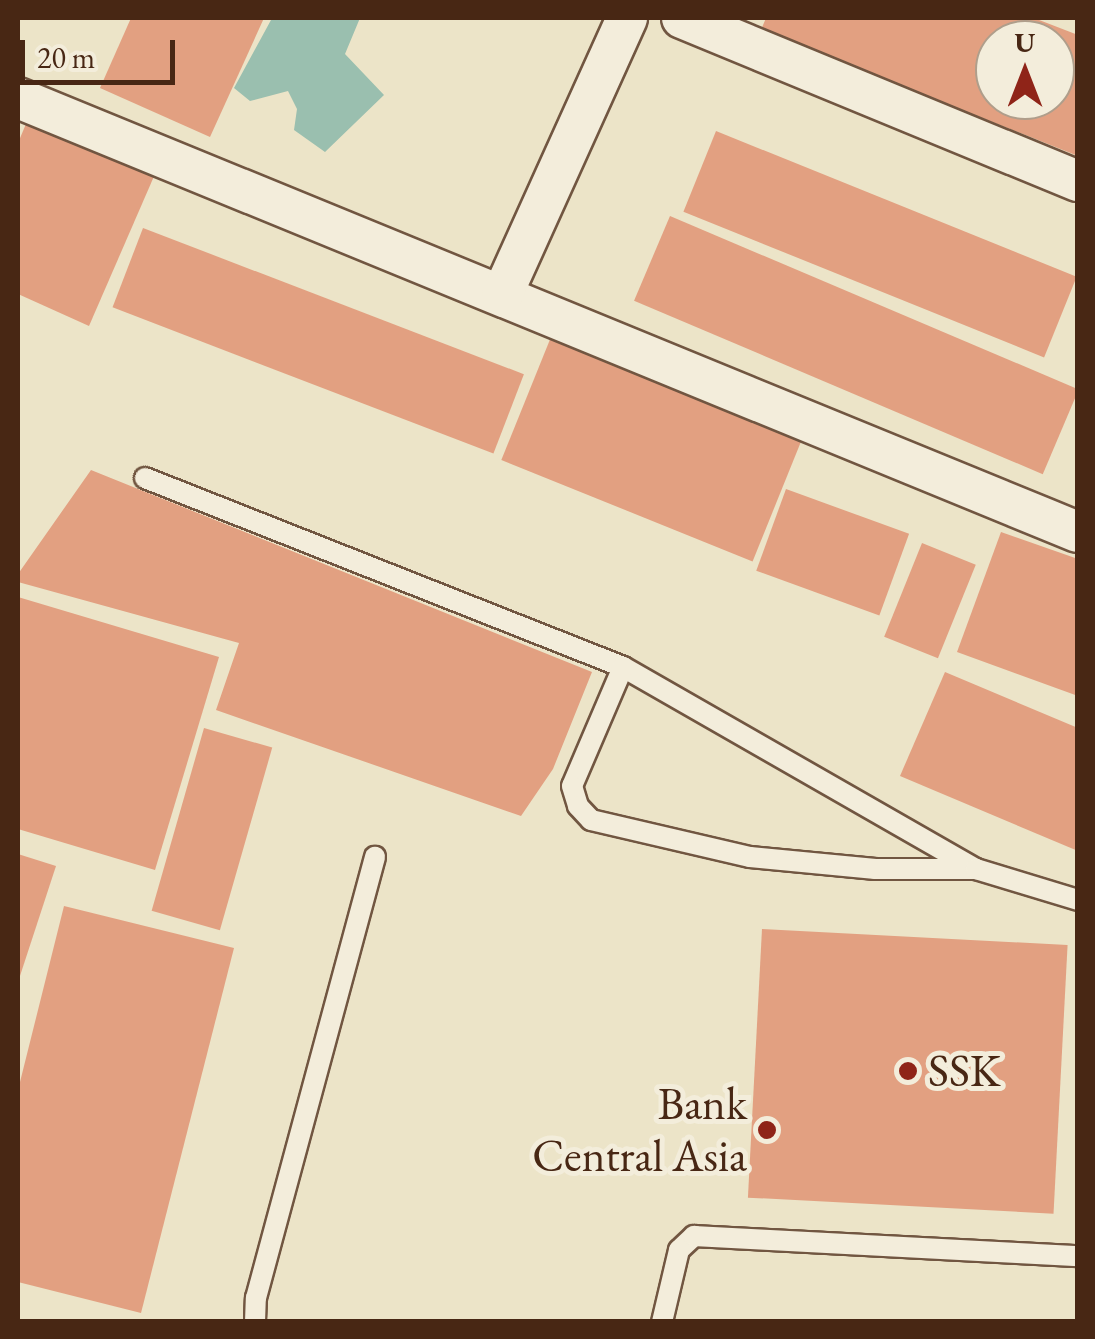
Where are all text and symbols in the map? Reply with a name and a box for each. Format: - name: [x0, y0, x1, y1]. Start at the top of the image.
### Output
- scale bar: [25, 20, 180, 82]
- north arrow: [975, 20, 1075, 120]
- text: U: [1015, 24, 1035, 60]
- text: 20 m: [37, 38, 95, 77]
- place label: SSK: [928, 1044, 1000, 1098]
- marker: SSK: [897, 1060, 919, 1082]
- place label: Bank Central Asia: [532, 1077, 747, 1183]
- marker: Bank Central Asia: [756, 1119, 778, 1141]

